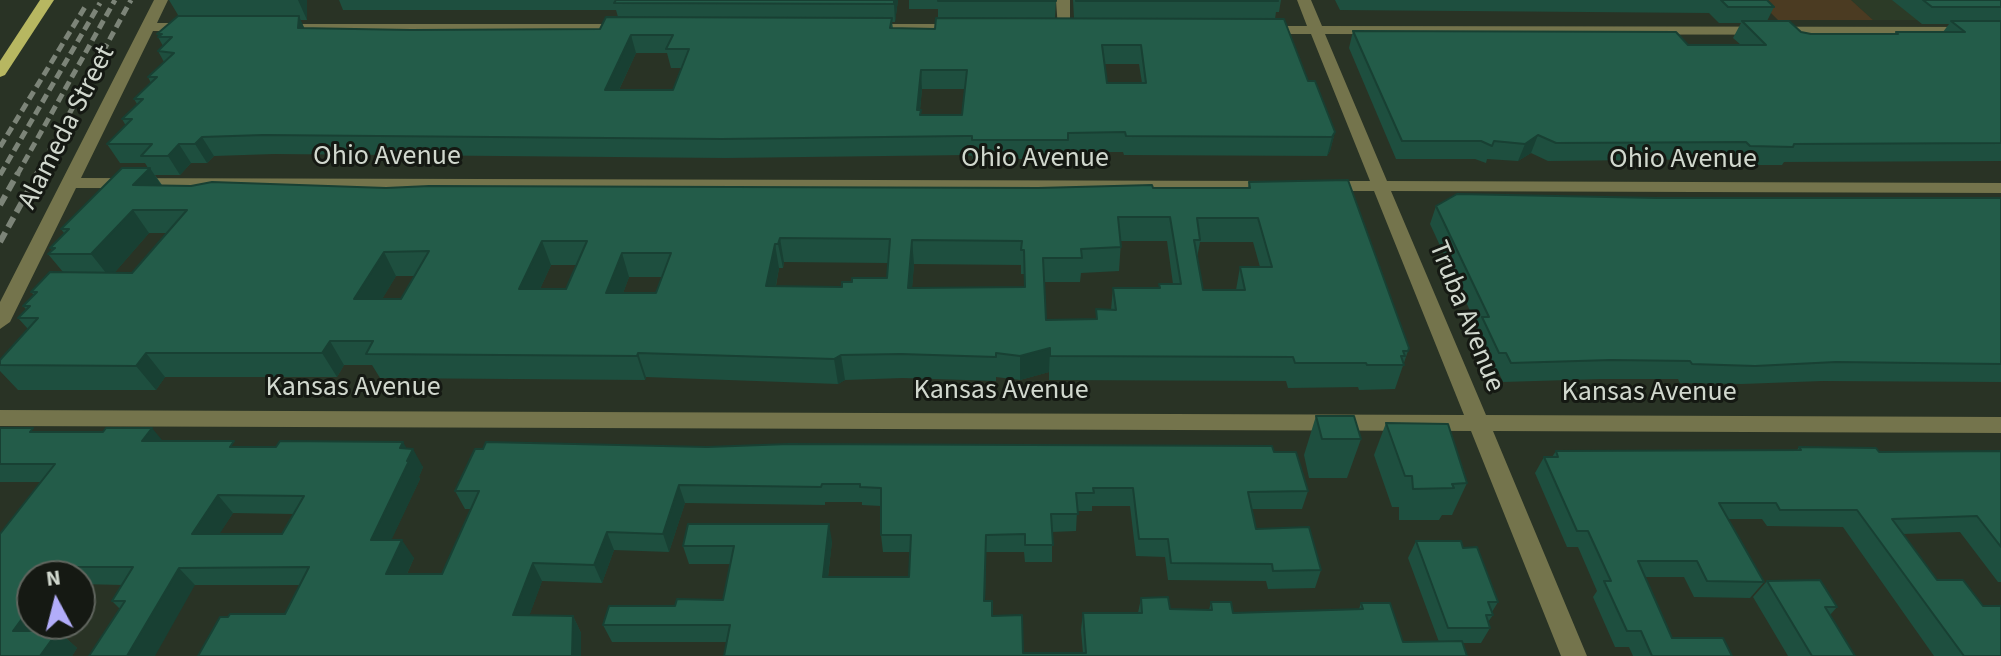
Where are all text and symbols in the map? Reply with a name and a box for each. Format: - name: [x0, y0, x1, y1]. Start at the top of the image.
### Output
- street label: Alameda Street: [12, 41, 124, 215]
- street label: Ohio Avenue: [313, 141, 461, 175]
- street label: Ohio Avenue: [961, 143, 1109, 177]
- street label: Ohio Avenue: [1609, 144, 1757, 178]
- street label: Truba Avenue: [1419, 237, 1511, 397]
- street label: Kansas Avenue: [265, 372, 441, 406]
- street label: Kansas Avenue: [913, 375, 1089, 409]
- street label: Kansas Avenue: [1561, 377, 1737, 411]
- north arrow: [16, 560, 96, 640]
- text: N: [44, 561, 63, 595]

